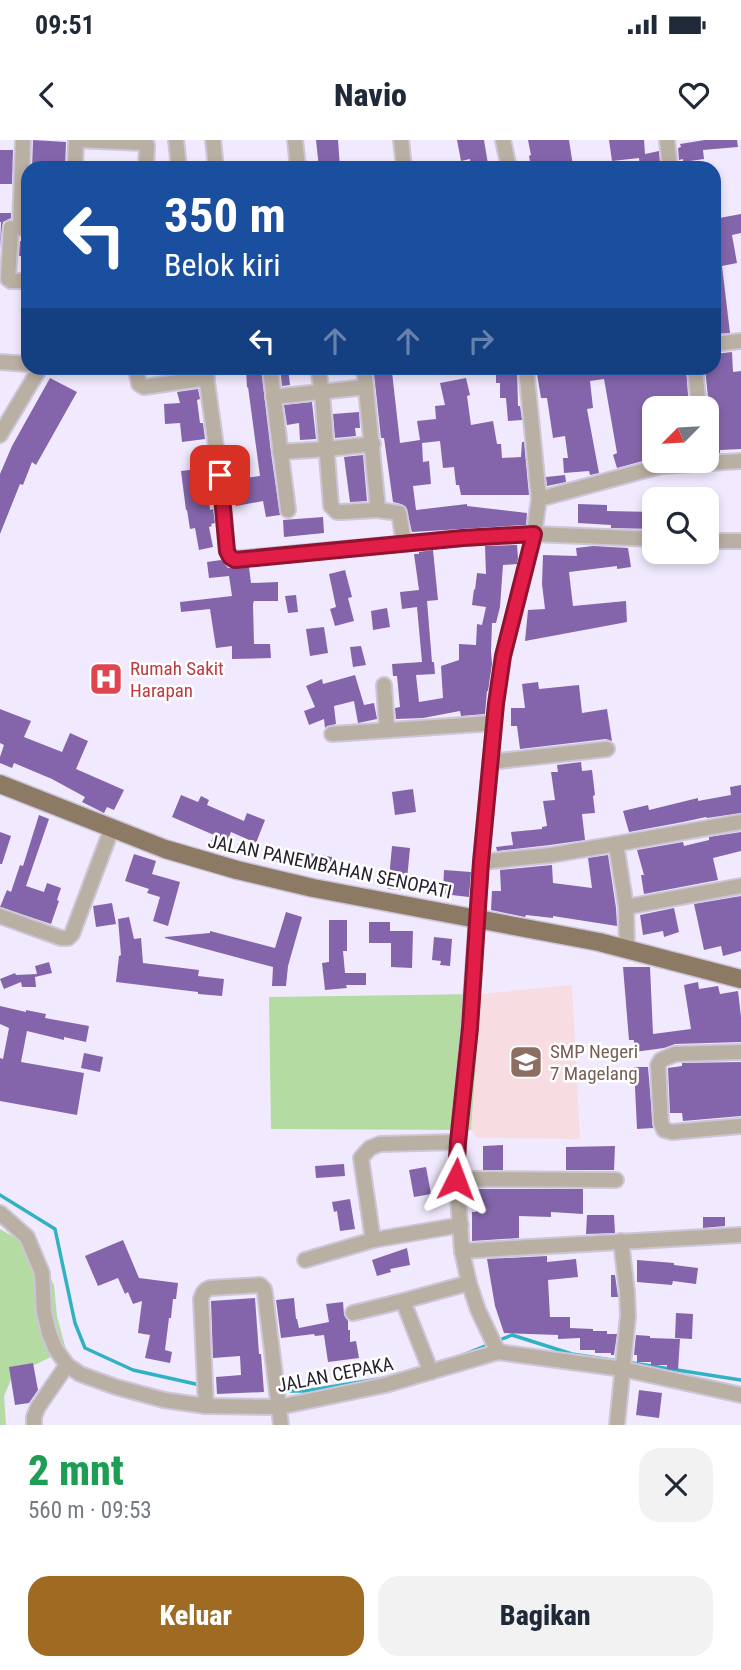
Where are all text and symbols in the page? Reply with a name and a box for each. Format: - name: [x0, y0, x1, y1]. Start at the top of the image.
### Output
- text: 09:51: [35, 10, 95, 40]
- icon: back: [28, 76, 66, 114]
- text: Navio: [334, 76, 407, 114]
- icon: heart: [675, 76, 713, 114]
- text: 350 m: [164, 187, 286, 244]
- icon: left: [49, 189, 140, 280]
- text: Belok kiri: [164, 246, 281, 284]
- icon: left: [243, 322, 281, 360]
- icon: ahead: [316, 322, 354, 360]
- icon: ahead: [389, 322, 427, 360]
- icon: right: [462, 322, 500, 360]
- north arrow: [642, 396, 719, 472]
- map controls: [642, 396, 719, 564]
- pin: [190, 445, 250, 505]
- icon: arrive: [201, 456, 239, 494]
- button: search: [642, 487, 719, 564]
- place label: Rumah Sakit Harapan: [130, 657, 224, 702]
- hospital icon: Rumah Sakit Harapan: [87, 660, 125, 698]
- street label: JALAN PANEMBAHAN SENOPATI: [206, 829, 454, 904]
- place label: SMP Negeri 7 Magelang: [550, 1040, 638, 1085]
- school or university icon: SMP Negeri 7 Magelang: [507, 1043, 545, 1081]
- position arrow: [419, 1142, 493, 1216]
- street label: JALAN CEPAKA: [275, 1352, 395, 1397]
- text: 2 mnt: [28, 1446, 124, 1495]
- button: close: [639, 1448, 713, 1522]
- text: 560 m · 09:53: [28, 1497, 152, 1524]
- button: Keluar: [28, 1576, 364, 1656]
- button: Bagikan: [378, 1576, 713, 1656]

